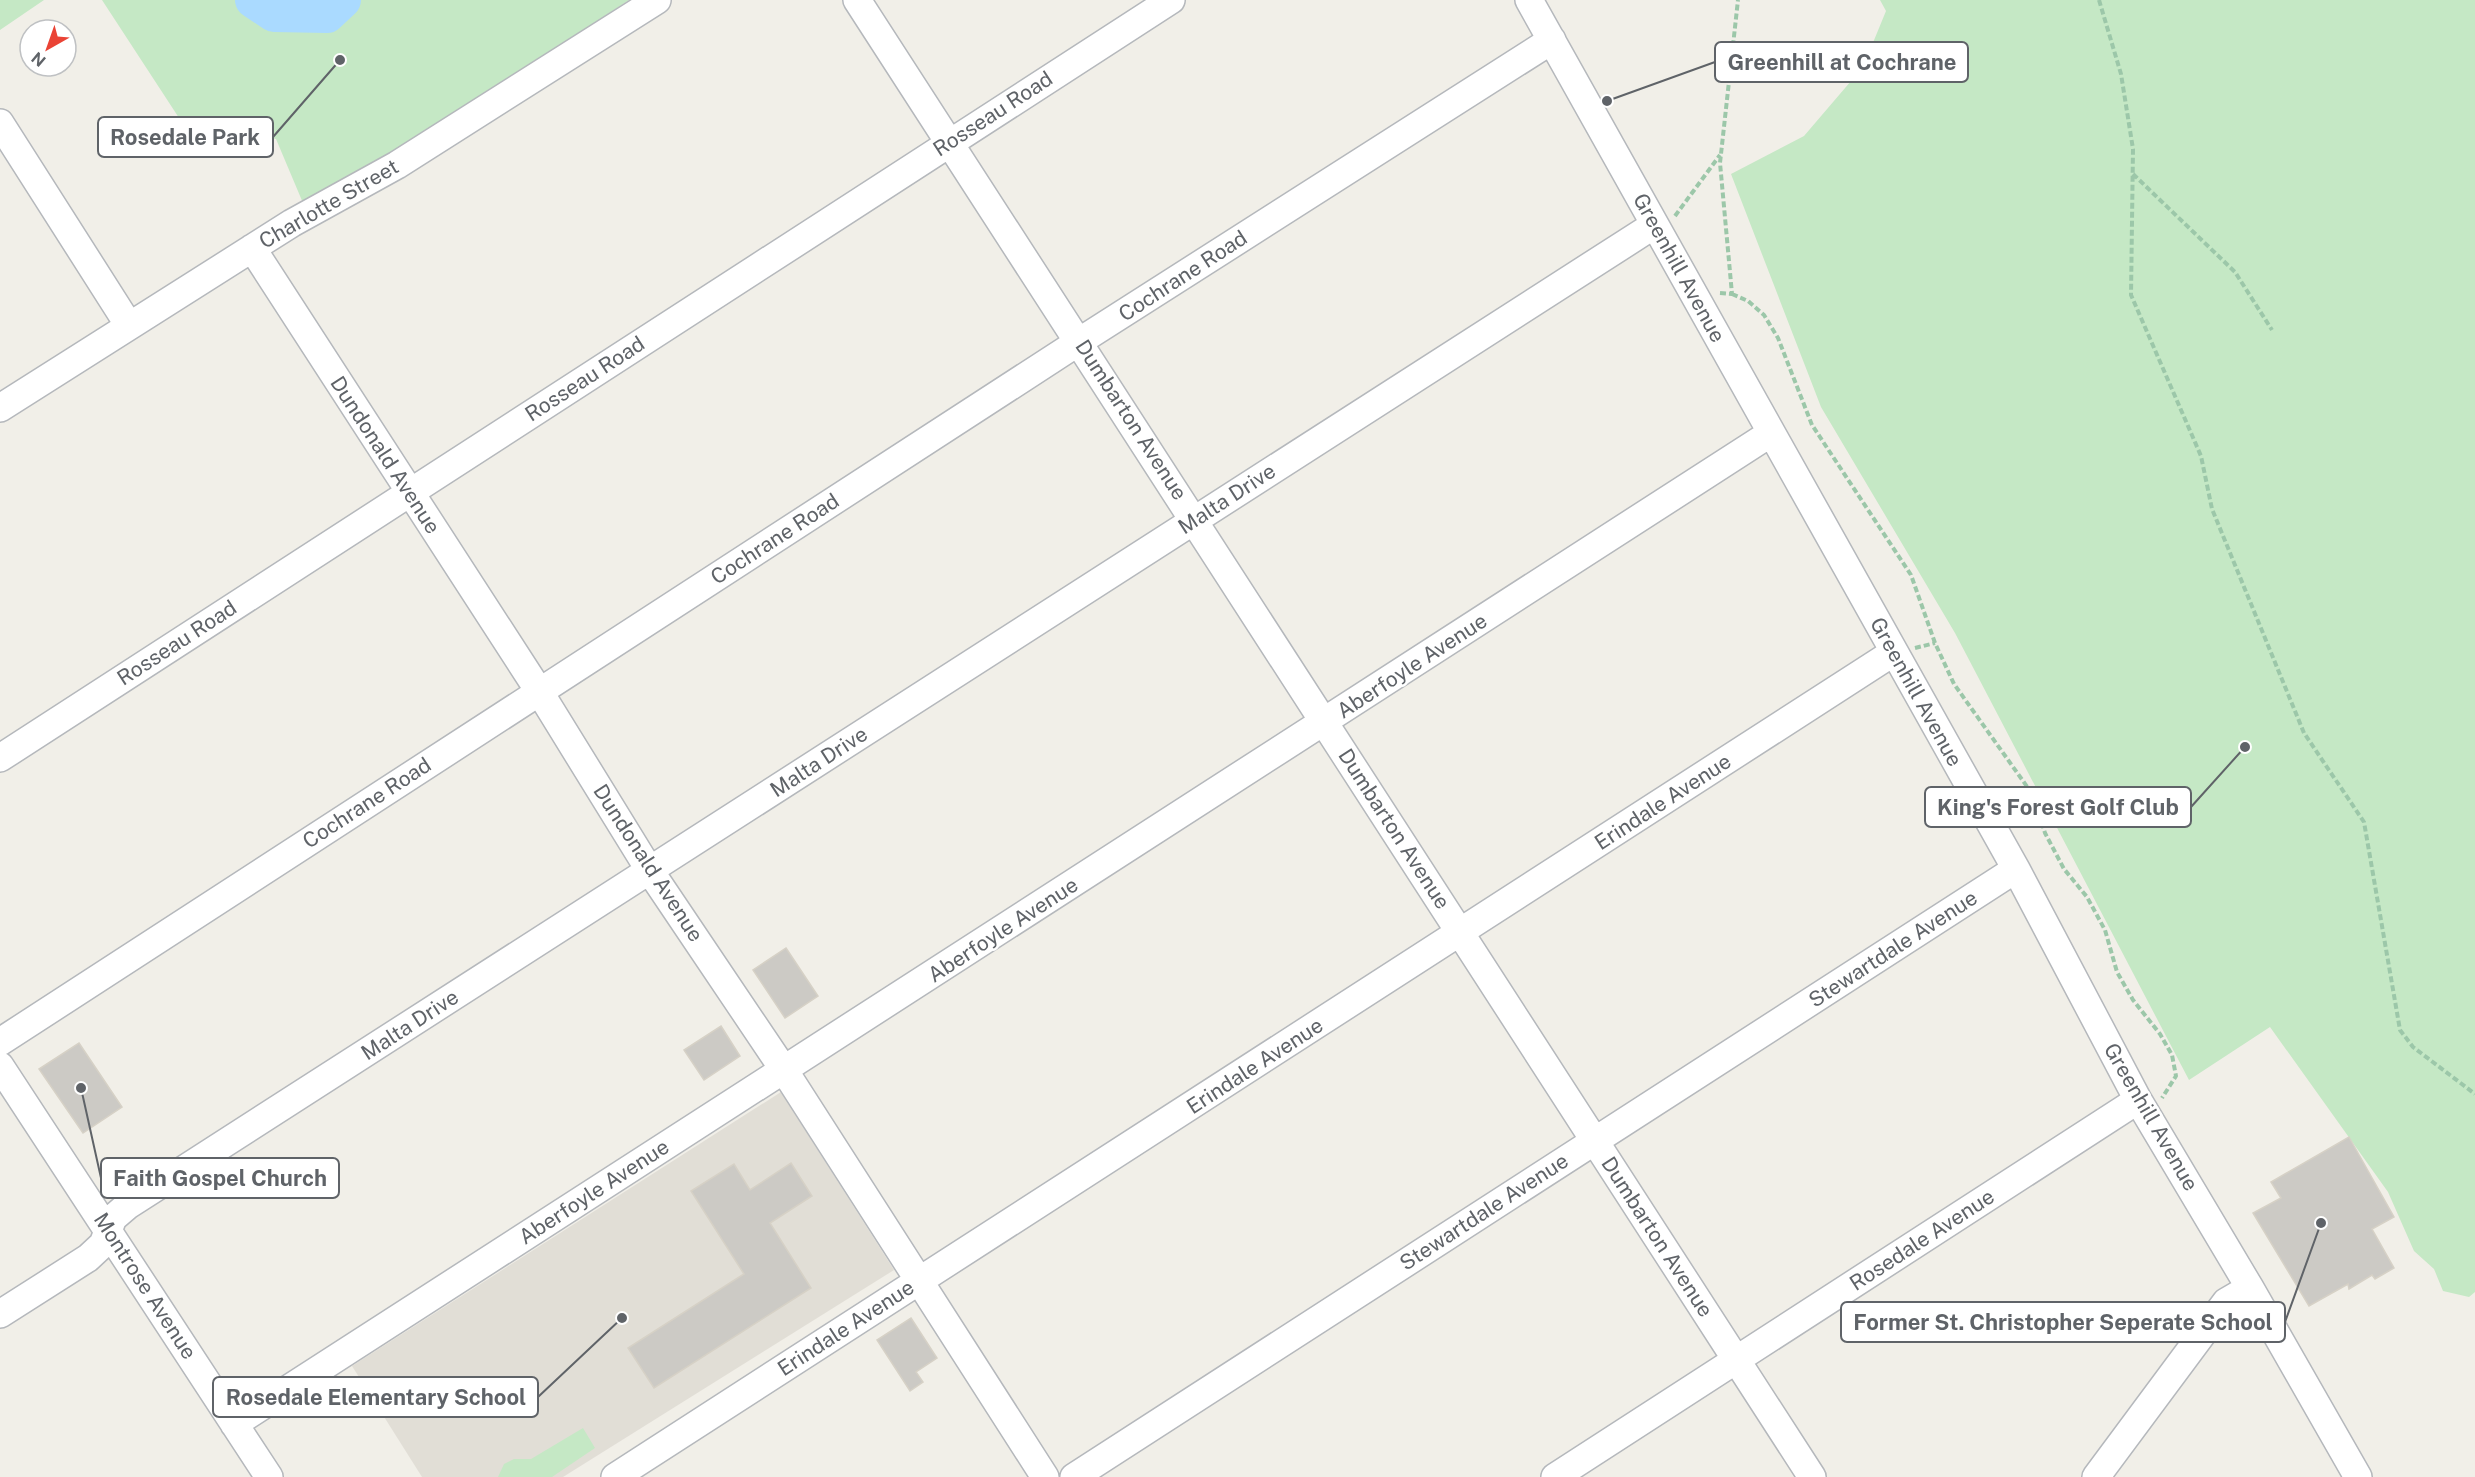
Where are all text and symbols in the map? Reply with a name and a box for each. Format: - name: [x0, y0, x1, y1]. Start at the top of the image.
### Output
- north arrow: [18, 18, 78, 78]
- callout: Greenhill at Cochrane: [1715, 42, 1968, 82]
- text: N: [28, 48, 50, 70]
- text: Greenhill at Cochrane: [1728, 49, 1956, 75]
- street label: Rosseau Road: [928, 66, 1057, 161]
- callout: Rosedale Park: [98, 117, 273, 157]
- text: Rosedale Park: [110, 124, 260, 150]
- street label: Charlotte Street: [255, 154, 403, 254]
- street label: Greenhill Avenue: [1628, 189, 1731, 347]
- street label: Cochrane Road: [1114, 225, 1252, 326]
- street label: Rosseau Road: [520, 331, 649, 426]
- street label: Dumbarton Avenue: [1070, 335, 1193, 505]
- street label: Dundonald Avenue: [325, 371, 446, 538]
- street label: Malta Drive: [1173, 458, 1280, 539]
- street label: Cochrane Road: [706, 488, 844, 589]
- street label: Rosseau Road: [112, 595, 241, 690]
- street label: Aberfoyle Avenue: [1332, 608, 1491, 723]
- street label: Greenhill Avenue: [1865, 613, 1968, 771]
- street label: Malta Drive: [765, 721, 872, 802]
- street label: Dumbarton Avenue: [1333, 744, 1456, 914]
- street label: Erindale Avenue: [1590, 748, 1736, 855]
- street label: Cochrane Road: [298, 752, 436, 853]
- street label: Dundonald Avenue: [588, 779, 709, 946]
- callout: King's Forest Golf Club: [1925, 787, 2191, 827]
- text: King's Forest Golf Club: [1937, 794, 2179, 820]
- street label: Aberfoyle Avenue: [923, 872, 1082, 987]
- street label: Stewartdale Avenue: [1804, 885, 1982, 1012]
- street label: Malta Drive: [356, 984, 463, 1065]
- street label: Erindale Avenue: [1182, 1012, 1328, 1119]
- street label: Greenhill Avenue: [2099, 1038, 2204, 1195]
- street label: Aberfoyle Avenue: [514, 1134, 673, 1249]
- street label: Stewartdale Avenue: [1395, 1148, 1573, 1275]
- street label: Dumbarton Avenue: [1596, 1152, 1719, 1322]
- callout: Faith Gospel Church: [101, 1158, 339, 1198]
- text: Faith Gospel Church: [113, 1165, 327, 1191]
- street label: Rosedale Avenue: [1845, 1184, 1999, 1296]
- street label: Montrose Avenue: [89, 1208, 202, 1364]
- street label: Erindale Avenue: [773, 1274, 919, 1381]
- callout: Former St. Christopher Seperate School: [1841, 1302, 2285, 1342]
- text: Former St. Christopher Seperate School: [1853, 1309, 2273, 1335]
- callout: Rosedale Elementary School: [213, 1377, 538, 1417]
- text: Rosedale Elementary School: [226, 1384, 526, 1410]

